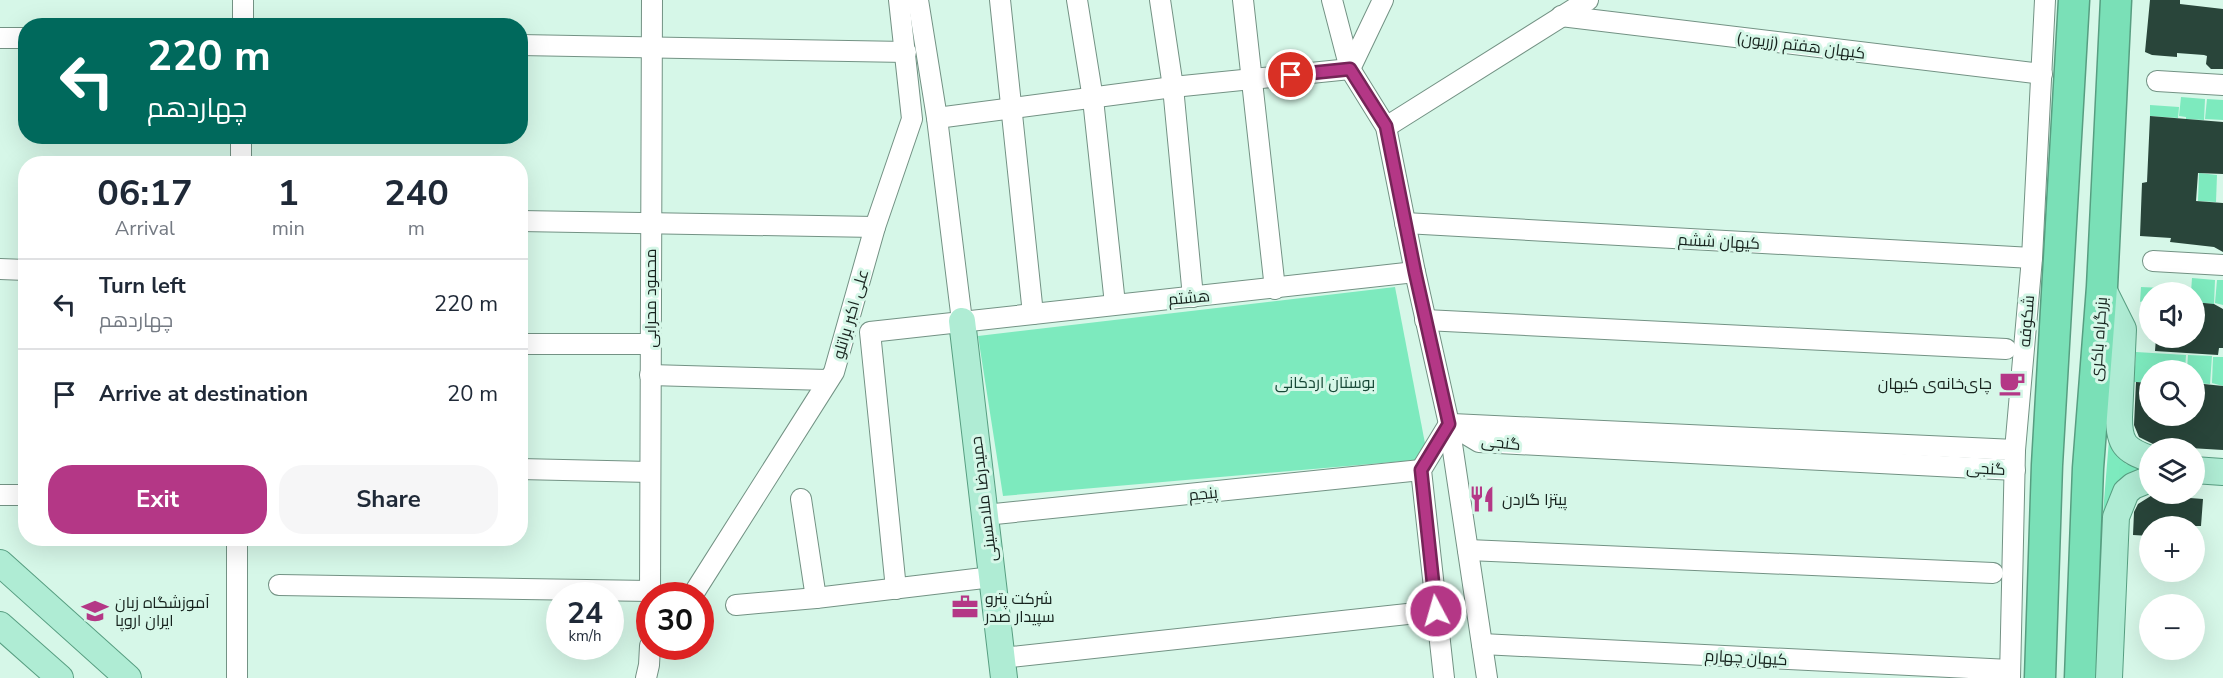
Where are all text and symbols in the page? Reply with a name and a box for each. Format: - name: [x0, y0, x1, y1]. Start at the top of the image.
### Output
- street label: کیهان هفتم (زریون): [1735, 27, 1867, 65]
- text: 220 m: [147, 28, 271, 85]
- icon: left: [48, 42, 126, 120]
- pin: [1265, 49, 1316, 100]
- icon: arrive: [1274, 58, 1307, 91]
- text: چهاردهم: [147, 90, 247, 127]
- text: 06:17: [97, 169, 193, 218]
- text: 1: [277, 169, 299, 218]
- text: 240: [384, 169, 449, 218]
- text: Arrival: [115, 215, 175, 242]
- text: min: [272, 215, 305, 242]
- text: m: [408, 215, 425, 242]
- street label: کیهان ششم: [1677, 229, 1761, 255]
- street label: محمود محرابی: [640, 248, 662, 348]
- street label: علی اکبر براتلو: [828, 267, 874, 362]
- text: Turn left: [99, 271, 186, 301]
- map controls: [2139, 282, 2205, 660]
- button: sound: [2139, 282, 2205, 348]
- street label: هشتم: [1167, 285, 1211, 311]
- icon: left: [48, 288, 81, 321]
- text: 220 m: [434, 289, 498, 319]
- street label: شکوفه: [2014, 294, 2040, 348]
- street label: بزرگراه باکری: [2085, 296, 2113, 382]
- text: چهاردهم: [99, 307, 173, 334]
- button: search: [2139, 360, 2205, 426]
- cafe icon: چای‌خانه‌ی کیهان: [1997, 368, 2027, 398]
- park label: بوستان اردکانی: [1275, 372, 1375, 394]
- place label: چای‌خانه‌ی کیهان: [1878, 373, 1992, 395]
- icon: arrive: [48, 378, 81, 411]
- text: Arrive at destination: [99, 379, 308, 409]
- text: 20 m: [447, 379, 498, 409]
- street label: گنجی: [1480, 430, 1522, 456]
- street label: حمیدرضا ملاحسینی: [965, 435, 1003, 563]
- button: layers: [2139, 438, 2205, 504]
- street label: گنجی: [1966, 457, 2006, 481]
- button: Exit: [48, 465, 267, 534]
- button: Share: [279, 465, 498, 534]
- street label: پنجم: [1187, 481, 1219, 506]
- restaurant icon: پیتزا گاردن: [1467, 484, 1497, 514]
- place label: پیتزا گاردن: [1502, 489, 1568, 511]
- button: +: [2139, 516, 2205, 582]
- position arrow: [1404, 579, 1468, 643]
- speed limit sign: 30: [636, 582, 714, 660]
- place label: شرکت پترو سپیدار صدر: [984, 588, 1055, 628]
- place label: آموزشگاه زبان ایران اروپا: [115, 592, 210, 632]
- office icon: شرکت پترو سپیدار صدر: [950, 592, 980, 622]
- text: 24: [567, 593, 603, 634]
- button: −: [2139, 594, 2205, 660]
- school or university icon: آموزشگاه زبان ایران اروپا: [80, 596, 110, 626]
- text: km/h: [568, 626, 602, 646]
- street label: کیهان چهارم: [1704, 645, 1788, 671]

